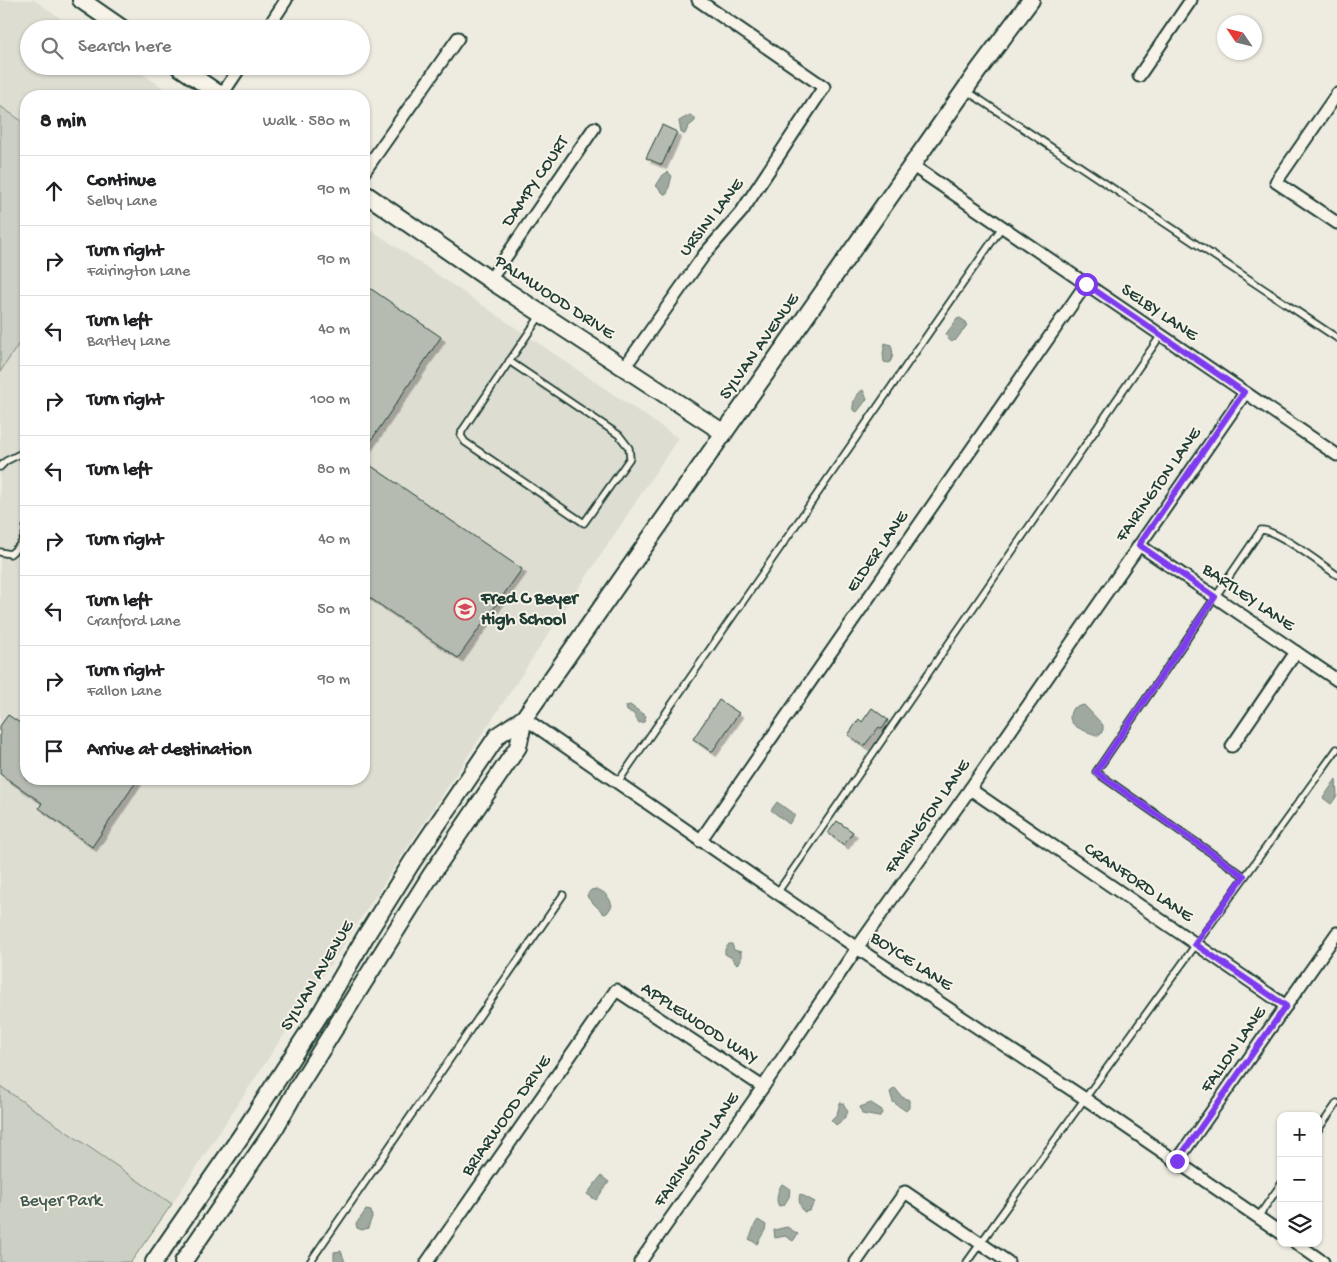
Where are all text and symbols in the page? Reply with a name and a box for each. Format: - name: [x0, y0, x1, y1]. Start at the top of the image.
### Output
- north arrow: [1217, 15, 1262, 60]
- search box: [20, 20, 370, 75]
- icon: search: [38, 34, 66, 62]
- text: Search here: [78, 36, 172, 59]
- text: 8 min: [40, 110, 86, 135]
- text: Walk · 580 m: [263, 113, 350, 132]
- street label: DAMPY COURT: [497, 132, 575, 232]
- text: Continue: [87, 170, 156, 193]
- street label: URSINI LANE: [675, 174, 749, 261]
- icon: ahead: [40, 177, 68, 205]
- text: 90 m: [318, 181, 350, 200]
- text: Selby Lane: [87, 193, 157, 212]
- text: Turn right: [87, 240, 163, 263]
- icon: right: [40, 247, 68, 275]
- text: 90 m: [318, 251, 350, 270]
- street label: PALMWOOD DRIVE: [489, 251, 619, 345]
- text: Fairington Lane: [87, 263, 190, 282]
- route start: [1075, 273, 1098, 296]
- street label: SELBY LANE: [1117, 280, 1202, 347]
- street label: SYLVAN AVENUE: [716, 289, 805, 404]
- text: Turn left: [87, 310, 151, 333]
- icon: left: [40, 317, 68, 345]
- text: 40 m: [318, 321, 350, 340]
- text: Bartley Lane: [87, 333, 170, 352]
- icon: right: [40, 387, 68, 415]
- text: Turn right: [87, 389, 163, 412]
- text: 100 m: [310, 391, 350, 410]
- street label: FAIRINGTON LANE: [1111, 423, 1207, 547]
- icon: left: [40, 457, 68, 485]
- text: Turn left: [87, 459, 151, 482]
- text: 80 m: [317, 461, 350, 480]
- street label: ELDER LANE: [842, 507, 914, 597]
- icon: right: [40, 527, 68, 555]
- text: Turn right: [87, 529, 163, 552]
- text: 40 m: [318, 531, 350, 550]
- street label: BARTLEY LANE: [1197, 559, 1299, 637]
- place label: Fred C Beyer High School: [480, 589, 580, 631]
- text: Turn left: [87, 590, 151, 613]
- icon: left: [40, 597, 68, 625]
- school or university icon: Fred C Beyer High School: [453, 597, 477, 621]
- text: 50 m: [317, 601, 350, 620]
- text: Cranford Lane: [87, 613, 180, 632]
- text: Turn right: [87, 660, 163, 683]
- icon: right: [40, 667, 68, 695]
- text: 90 m: [318, 671, 350, 690]
- text: Fallon Lane: [87, 683, 161, 702]
- icon: arrive: [40, 737, 68, 765]
- text: Arrive at destination: [87, 739, 251, 762]
- street label: FAIRINGTON LANE: [880, 755, 976, 879]
- street label: CRANFORD LANE: [1079, 839, 1197, 928]
- street label: SYLVAN AVENUE: [277, 916, 360, 1035]
- street label: BOYCE LANE: [865, 927, 957, 997]
- street label: APPLEWOOD WAY: [636, 978, 762, 1070]
- street label: FALLON LANE: [1196, 1002, 1272, 1098]
- street label: BRIARWOOD DRIVE: [457, 1051, 557, 1181]
- street label: FAIRINGTON LANE: [649, 1088, 745, 1212]
- map controls: [1277, 1112, 1322, 1247]
- button: +: [1277, 1112, 1322, 1157]
- route end: [1166, 1150, 1189, 1173]
- button: −: [1277, 1157, 1322, 1202]
- park label: Beyer Park: [19, 1191, 104, 1212]
- button: layers: [1277, 1202, 1322, 1247]

